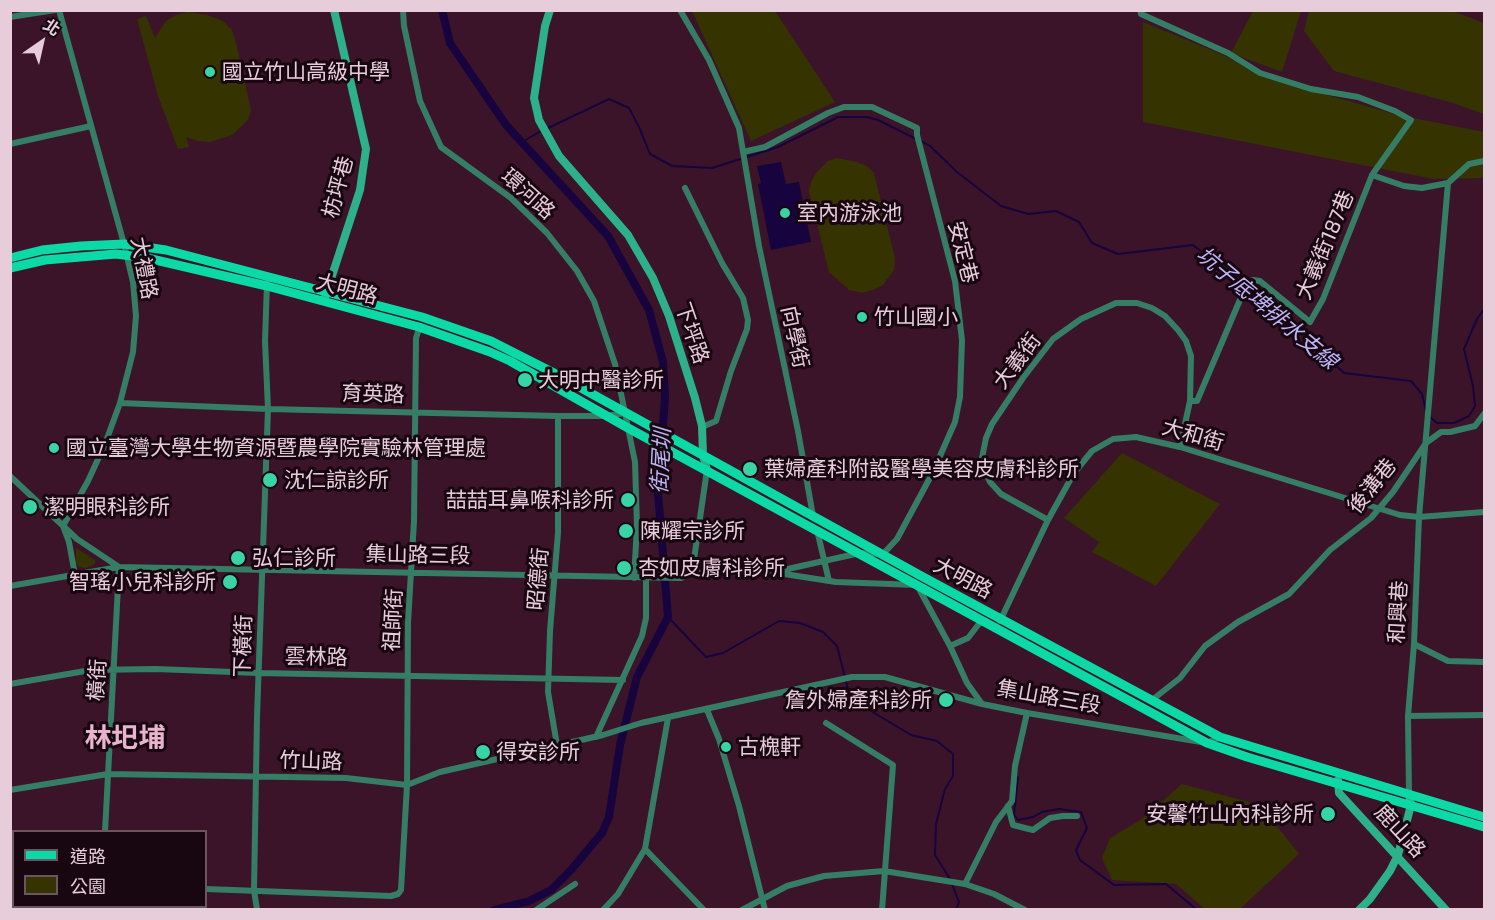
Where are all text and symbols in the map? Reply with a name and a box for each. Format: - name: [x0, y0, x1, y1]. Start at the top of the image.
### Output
- north arrow: [12, 12, 72, 72]
- text: 北: [40, 14, 64, 39]
- place label: 國立竹山高級中學: [222, 59, 390, 85]
- marker: 國立竹山高級中學: [203, 65, 217, 79]
- street label: 枋坪巷: [318, 153, 358, 221]
- street label: 環河路: [496, 164, 560, 224]
- street label: 大義街187巷: [1291, 187, 1359, 303]
- place label: 室內游泳池: [797, 200, 902, 226]
- marker: 室內游泳池: [778, 206, 792, 220]
- street label: 安定巷: [943, 218, 983, 286]
- street label: 大禮路: [126, 235, 162, 301]
- water label: 坑子底埤排水支線: [1191, 241, 1343, 375]
- street label: 大明路: [313, 269, 381, 309]
- street label: 下坪路: [670, 299, 714, 367]
- street label: 向學街: [776, 304, 814, 370]
- place label: 竹山國小: [874, 304, 958, 330]
- marker: 竹山國小: [855, 310, 869, 324]
- street label: 大義街: [988, 328, 1046, 394]
- place label: 大明中醫診所: [538, 367, 664, 393]
- marker: 大明中醫診所: [516, 371, 534, 389]
- street label: 育英路: [341, 380, 405, 408]
- street label: 大和街: [1159, 414, 1227, 456]
- water label: 街尾圳: [646, 427, 676, 495]
- place label: 國立臺灣大學生物資源暨農學院實驗林管理處: [66, 435, 486, 461]
- marker: 國立臺灣大學生物資源暨農學院實驗林管理處: [47, 441, 61, 455]
- street label: 後溝巷: [1342, 454, 1402, 518]
- place label: 葉婦產科附設醫學美容皮膚科診所: [764, 456, 1079, 482]
- marker: 葉婦產科附設醫學美容皮膚科診所: [741, 460, 759, 478]
- place label: 沈仁諒診所: [284, 467, 389, 493]
- marker: 沈仁諒診所: [261, 471, 279, 489]
- place label: 喆喆耳鼻喉科診所: [446, 487, 614, 513]
- marker: 喆喆耳鼻喉科診所: [619, 491, 637, 509]
- place label: 潔明眼科診所: [44, 494, 170, 520]
- marker: 潔明眼科診所: [21, 498, 39, 516]
- place label: 陳耀宗診所: [640, 518, 745, 544]
- marker: 陳耀宗診所: [617, 522, 635, 540]
- street label: 集山路三段: [365, 541, 471, 569]
- place label: 弘仁診所: [252, 545, 336, 571]
- street label: 昭德街: [523, 547, 553, 611]
- marker: 弘仁診所: [229, 549, 247, 567]
- street label: 大明路: [929, 552, 997, 604]
- place label: 杏如皮膚科診所: [638, 555, 785, 581]
- marker: 杏如皮膚科診所: [615, 559, 633, 577]
- place label: 智瑤小兒科診所: [69, 569, 216, 595]
- marker: 智瑤小兒科診所: [221, 573, 239, 591]
- street label: 和興巷: [1384, 580, 1412, 644]
- street label: 祖師街: [379, 588, 407, 652]
- street label: 下橫街: [229, 614, 257, 678]
- street label: 雲林路: [284, 644, 348, 670]
- street label: 橫街: [83, 658, 111, 702]
- street label: 集山路三段: [995, 675, 1103, 719]
- place label: 詹外婦產科診所: [785, 687, 932, 713]
- marker: 詹外婦產科診所: [937, 691, 955, 709]
- district label: 林圯埔: [85, 722, 165, 754]
- place label: 古槐軒: [738, 734, 801, 760]
- place label: 得安診所: [496, 739, 580, 765]
- marker: 古槐軒: [719, 740, 733, 754]
- marker: 得安診所: [474, 743, 492, 761]
- street label: 竹山路: [279, 747, 343, 775]
- street label: 鹿山路: [1369, 799, 1431, 863]
- place label: 安馨竹山內科診所: [1146, 801, 1314, 827]
- marker: 安馨竹山內科診所: [1319, 805, 1337, 823]
- legend: [12, 830, 207, 908]
- text: 道路: [70, 845, 106, 867]
- text: 公園: [70, 875, 106, 897]

